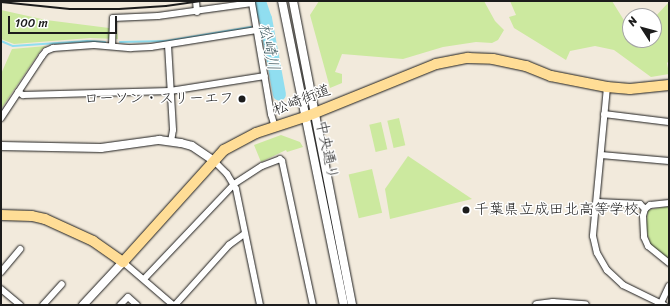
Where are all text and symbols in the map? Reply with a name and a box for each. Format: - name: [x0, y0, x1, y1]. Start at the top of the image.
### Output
- scale bar: [10, 8, 119, 34]
- north arrow: [622, 8, 662, 48]
- text: 100 m: [15, 12, 48, 34]
- text: N: [623, 13, 643, 30]
- water label: 松崎川: [255, 22, 283, 72]
- street label: 松崎街道: [271, 81, 333, 119]
- place label: ローソン・スリーエフ: [84, 90, 234, 108]
- marker: ローソン・スリーエフ: [237, 94, 247, 104]
- street label: 中央通り: [312, 119, 342, 181]
- place label: 千葉県立成田北高等学校: [474, 201, 639, 219]
- marker: 千葉県立成田北高等学校: [461, 205, 471, 215]

